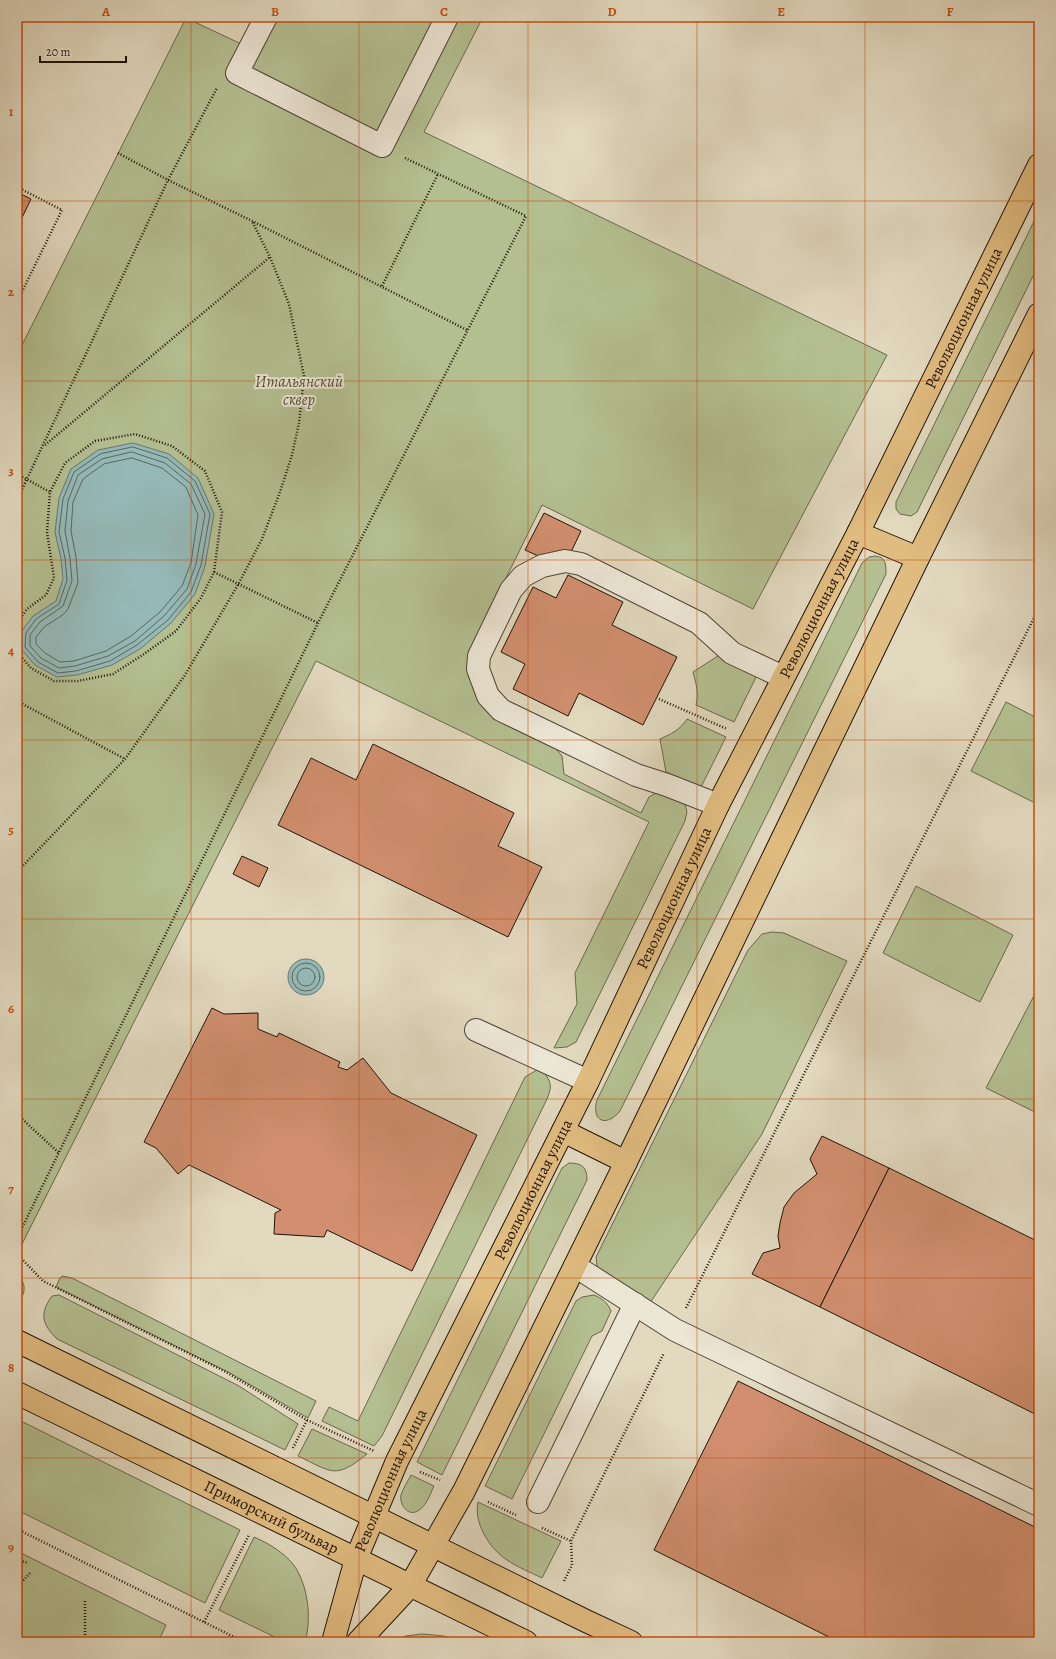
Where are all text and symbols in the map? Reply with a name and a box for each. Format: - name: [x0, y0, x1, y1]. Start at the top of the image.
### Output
- text: A: [101, 3, 111, 20]
- text: B: [271, 3, 279, 20]
- text: C: [440, 3, 448, 20]
- text: D: [607, 3, 617, 20]
- text: E: [777, 3, 785, 20]
- text: F: [947, 3, 954, 20]
- scale bar: [40, 38, 126, 64]
- text: 20 m: [46, 44, 70, 60]
- text: 1: [9, 103, 14, 120]
- street label: Революционная улица: [920, 243, 1008, 393]
- text: 2: [8, 283, 15, 300]
- park label: Итальянский сквер: [255, 371, 343, 411]
- text: 3: [8, 462, 14, 479]
- street label: Революционная улица: [774, 534, 865, 682]
- text: 4: [8, 642, 14, 659]
- text: 5: [8, 821, 14, 838]
- street label: Революционная улица: [631, 823, 717, 973]
- text: 6: [8, 1000, 14, 1017]
- street label: Революционная улица: [489, 1115, 578, 1264]
- text: 7: [8, 1180, 14, 1197]
- text: 8: [8, 1359, 14, 1376]
- street label: Революционная улица: [349, 1404, 433, 1556]
- street label: Приморский бульвар: [200, 1475, 342, 1560]
- text: 9: [8, 1539, 14, 1556]

